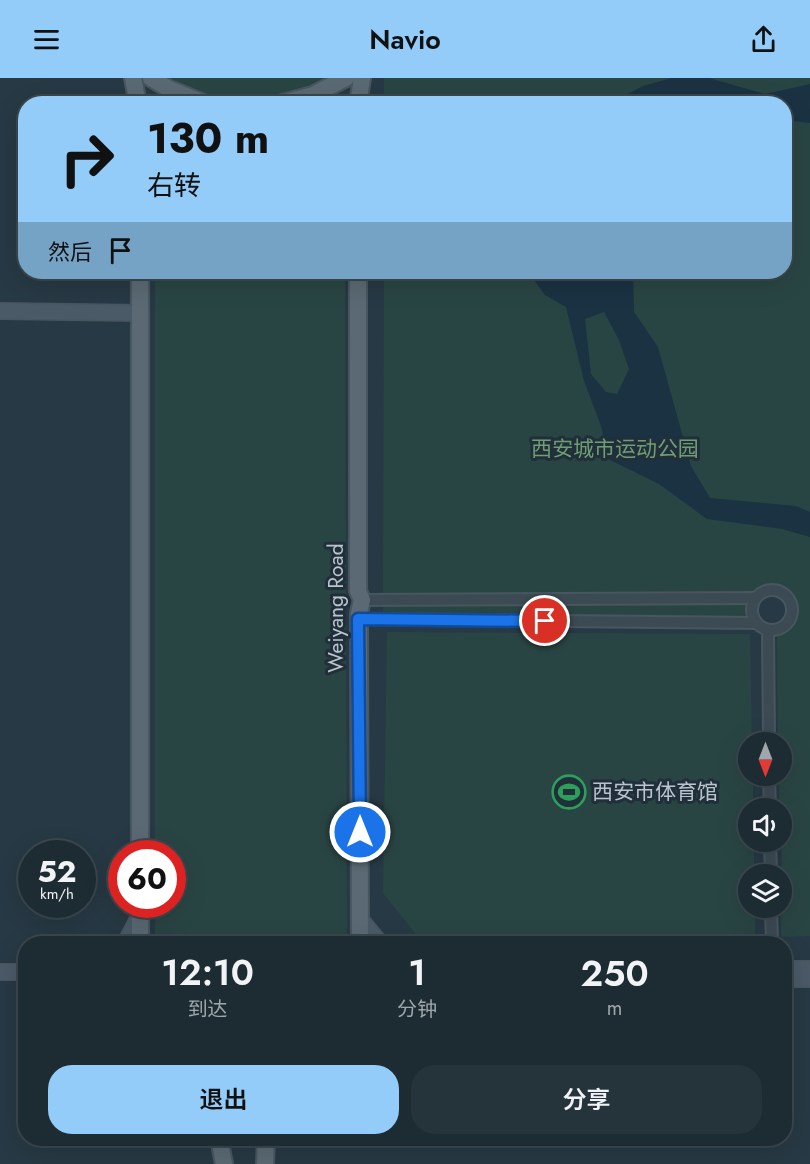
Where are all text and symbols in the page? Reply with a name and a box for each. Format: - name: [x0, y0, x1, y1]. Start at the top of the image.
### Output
- text: Navio: [369, 20, 441, 59]
- icon: menu: [30, 23, 63, 56]
- icon: share: [747, 23, 780, 56]
- text: 130 m: [147, 108, 269, 169]
- icon: right: [48, 120, 126, 198]
- text: 右转: [147, 166, 201, 205]
- icon: arrive: [104, 234, 137, 267]
- text: 然后: [48, 236, 92, 268]
- park label: 西安城市运动公园: [531, 434, 699, 464]
- street label: Weiyang Road: [321, 543, 351, 673]
- pin: [519, 595, 570, 646]
- icon: arrive: [528, 604, 561, 637]
- north arrow: [738, 732, 792, 786]
- map controls: [738, 732, 792, 918]
- sports icon: 西安市体育馆: [551, 774, 587, 810]
- place label: 西安市体育馆: [592, 777, 718, 807]
- button: sound: [738, 798, 792, 852]
- position arrow: [328, 800, 392, 864]
- speed limit sign: 60: [108, 840, 186, 918]
- text: 52: [37, 850, 77, 893]
- button: layers: [738, 864, 792, 918]
- text: km/h: [40, 883, 74, 905]
- text: 12:10: [161, 946, 254, 998]
- text: 1: [408, 946, 426, 998]
- text: 250: [581, 947, 649, 999]
- text: m: [607, 994, 622, 1023]
- text: 到达: [188, 995, 228, 1024]
- text: 分钟: [397, 995, 437, 1024]
- button: 退出: [48, 1065, 399, 1134]
- button: 分享: [411, 1065, 762, 1134]

